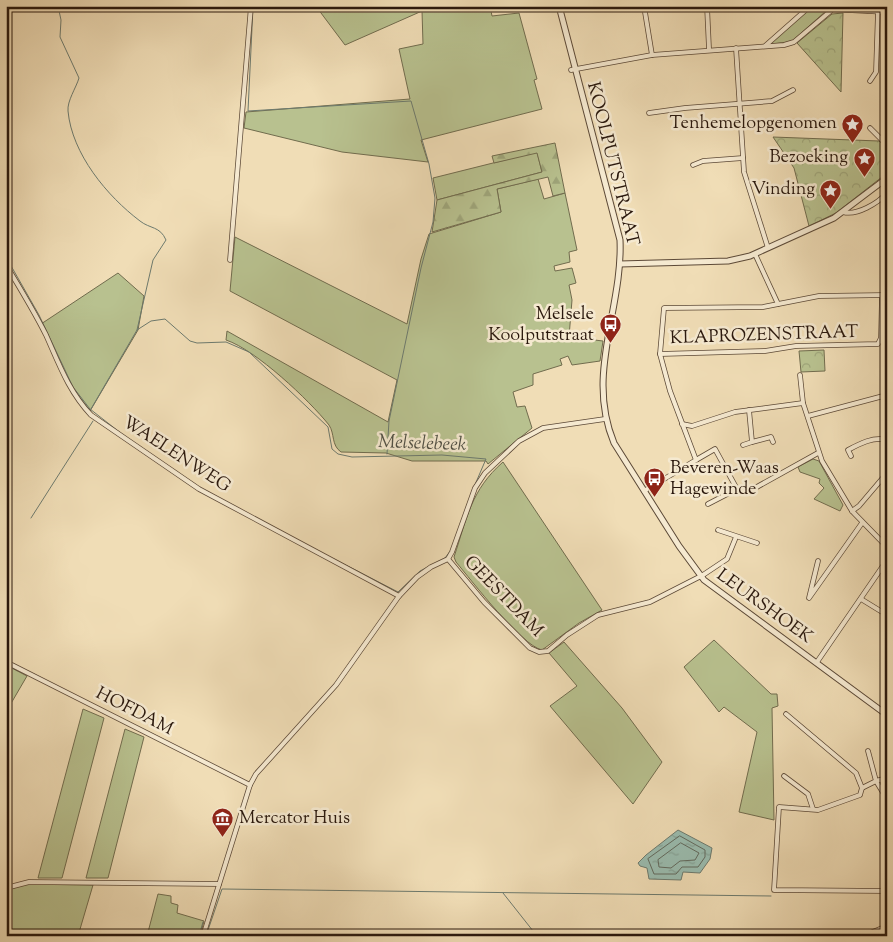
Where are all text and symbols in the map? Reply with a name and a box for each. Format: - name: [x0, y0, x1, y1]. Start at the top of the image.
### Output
- street label: KOOLPUTSTRAAT: [579, 79, 645, 249]
- place label: Tenhemelopgenomen: [670, 111, 837, 137]
- place icon: Tenhemelopgenomen: [841, 112, 865, 143]
- place label: Bezoeking: [769, 145, 848, 171]
- place icon: Bezoeking: [852, 146, 876, 177]
- place label: Vinding: [751, 177, 815, 203]
- place icon: Vinding: [819, 178, 843, 209]
- place label: Melsele Koolputstraat: [488, 302, 594, 349]
- bus stop icon: Melsele Koolputstraat: [598, 313, 622, 344]
- street label: KLAPROZENSTRAAT: [669, 320, 859, 352]
- street label: WAELENWEG: [117, 410, 236, 500]
- water label: Melselebeek: [377, 429, 467, 459]
- place label: Beveren-Waas Hagewinde: [670, 456, 779, 503]
- bus stop icon: Beveren-Waas Hagewinde: [642, 467, 666, 498]
- street label: GEESTDAM: [457, 550, 549, 644]
- street label: LEURSHOEK: [711, 563, 817, 651]
- street label: HOFDAM: [91, 681, 178, 743]
- place label: Mercator Huis: [239, 806, 350, 832]
- museum icon: Mercator Huis: [211, 807, 235, 838]

